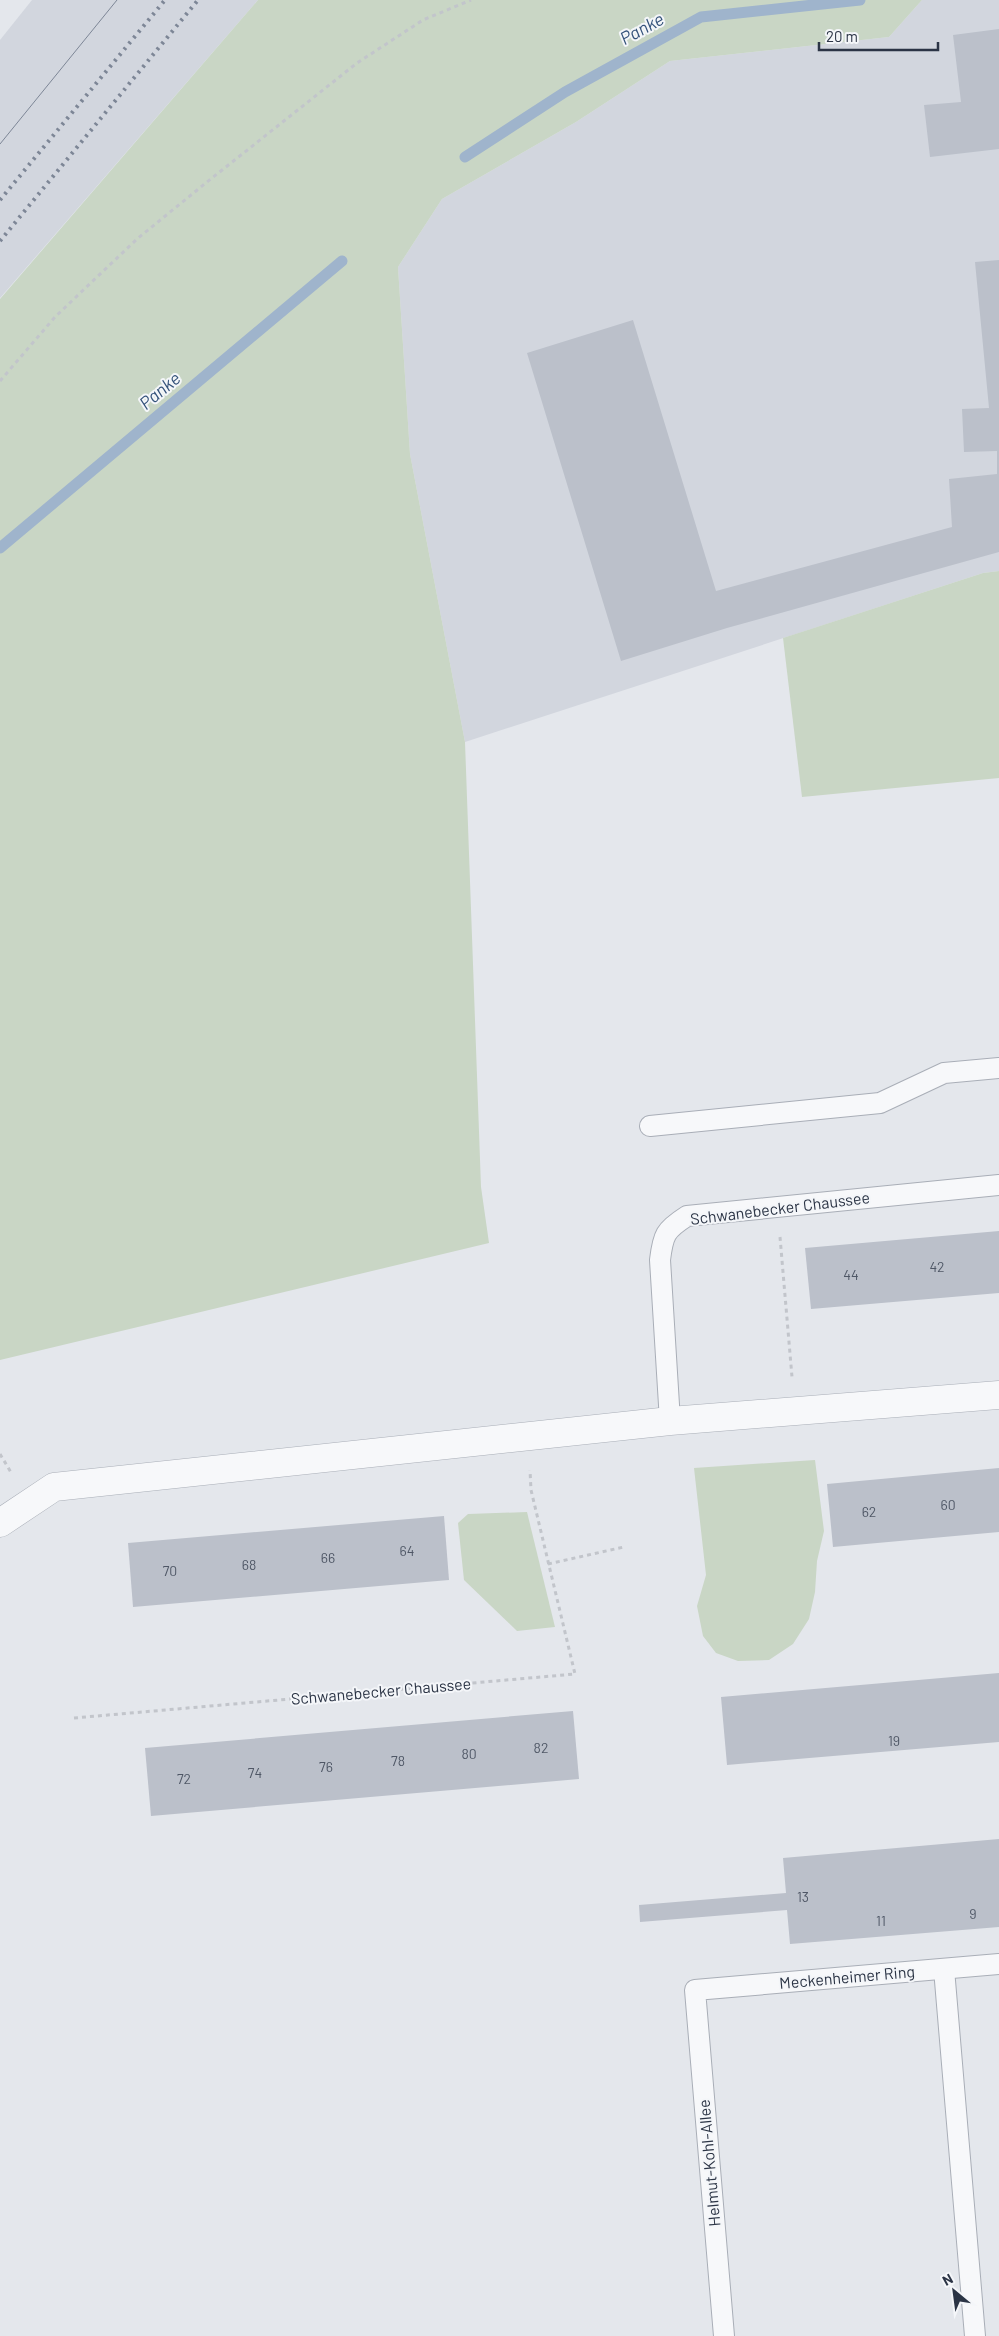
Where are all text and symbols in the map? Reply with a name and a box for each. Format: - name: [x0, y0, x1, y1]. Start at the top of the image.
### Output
- water label: Panke: [616, 7, 667, 49]
- scale bar: [819, 20, 938, 52]
- text: 20 m: [826, 27, 858, 45]
- water label: Panke: [134, 367, 184, 414]
- street label: Schwanebecker Chaussee: [689, 1187, 871, 1228]
- house number: 42: [929, 1258, 945, 1275]
- house number: 44: [843, 1266, 859, 1283]
- house number: 60: [940, 1496, 956, 1513]
- house number: 62: [862, 1503, 876, 1520]
- house number: 64: [400, 1542, 414, 1559]
- house number: 66: [321, 1549, 335, 1566]
- house number: 68: [242, 1556, 256, 1573]
- house number: 70: [163, 1562, 177, 1579]
- street label: Schwanebecker Chaussee: [290, 1673, 472, 1708]
- house number: 19: [888, 1732, 900, 1749]
- house number: 82: [534, 1739, 548, 1756]
- house number: 80: [461, 1745, 477, 1762]
- house number: 78: [391, 1752, 405, 1769]
- house number: 76: [319, 1758, 333, 1775]
- house number: 74: [248, 1764, 262, 1781]
- house number: 72: [177, 1770, 191, 1787]
- house number: 13: [797, 1888, 809, 1905]
- house number: 9: [969, 1905, 977, 1922]
- house number: 11: [876, 1912, 886, 1929]
- street label: Meckenheimer Ring: [778, 1961, 916, 1992]
- street label: Helmut-Kohl-Allee: [693, 2099, 724, 2227]
- north arrow: [929, 2266, 979, 2316]
- text: N: [939, 2270, 956, 2289]

